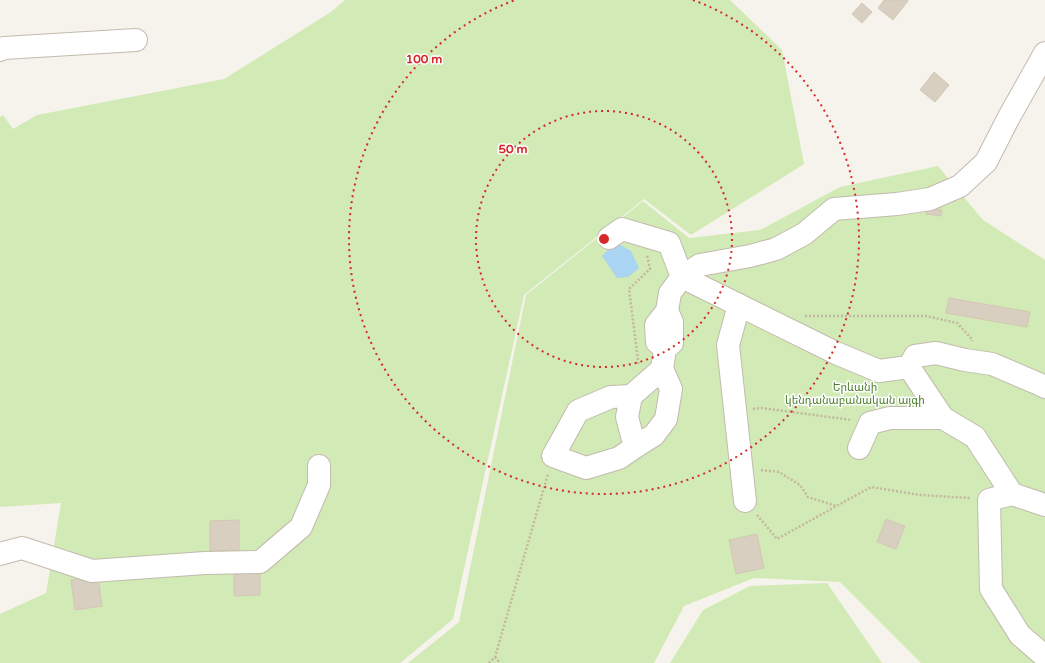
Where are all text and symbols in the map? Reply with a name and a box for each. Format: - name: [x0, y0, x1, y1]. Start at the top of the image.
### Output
- text: 100 m: [406, 52, 442, 66]
- text: 50 m: [498, 142, 528, 156]
- centre of rings: [597, 232, 611, 246]
- park label: Երևանի կենդանաբանական այգի: [785, 381, 925, 407]

